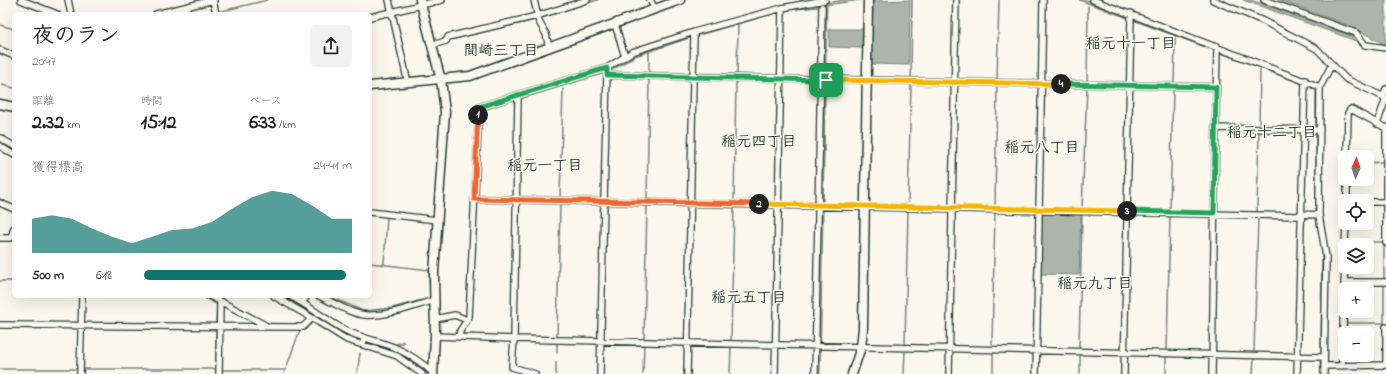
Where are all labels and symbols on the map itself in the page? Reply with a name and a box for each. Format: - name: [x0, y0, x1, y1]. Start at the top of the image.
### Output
- district label: 稲元十一丁目: [1086, 33, 1176, 55]
- district label: 間崎三丁目: [463, 40, 539, 62]
- pin: [809, 63, 843, 97]
- pin: 4: [1051, 74, 1071, 94]
- pin: 1: [468, 105, 488, 125]
- district label: 稲元十二丁目: [1227, 122, 1317, 144]
- district label: 稲元四丁目: [721, 131, 797, 153]
- district label: 稲元八丁目: [1004, 137, 1080, 159]
- north arrow: [1338, 150, 1374, 186]
- district label: 稲元一丁目: [507, 155, 583, 177]
- pin: 2: [749, 194, 769, 214]
- pin: 3: [1117, 201, 1137, 221]
- district label: 稲元九丁目: [1057, 273, 1133, 295]
- district label: 稲元五丁目: [711, 287, 787, 309]

